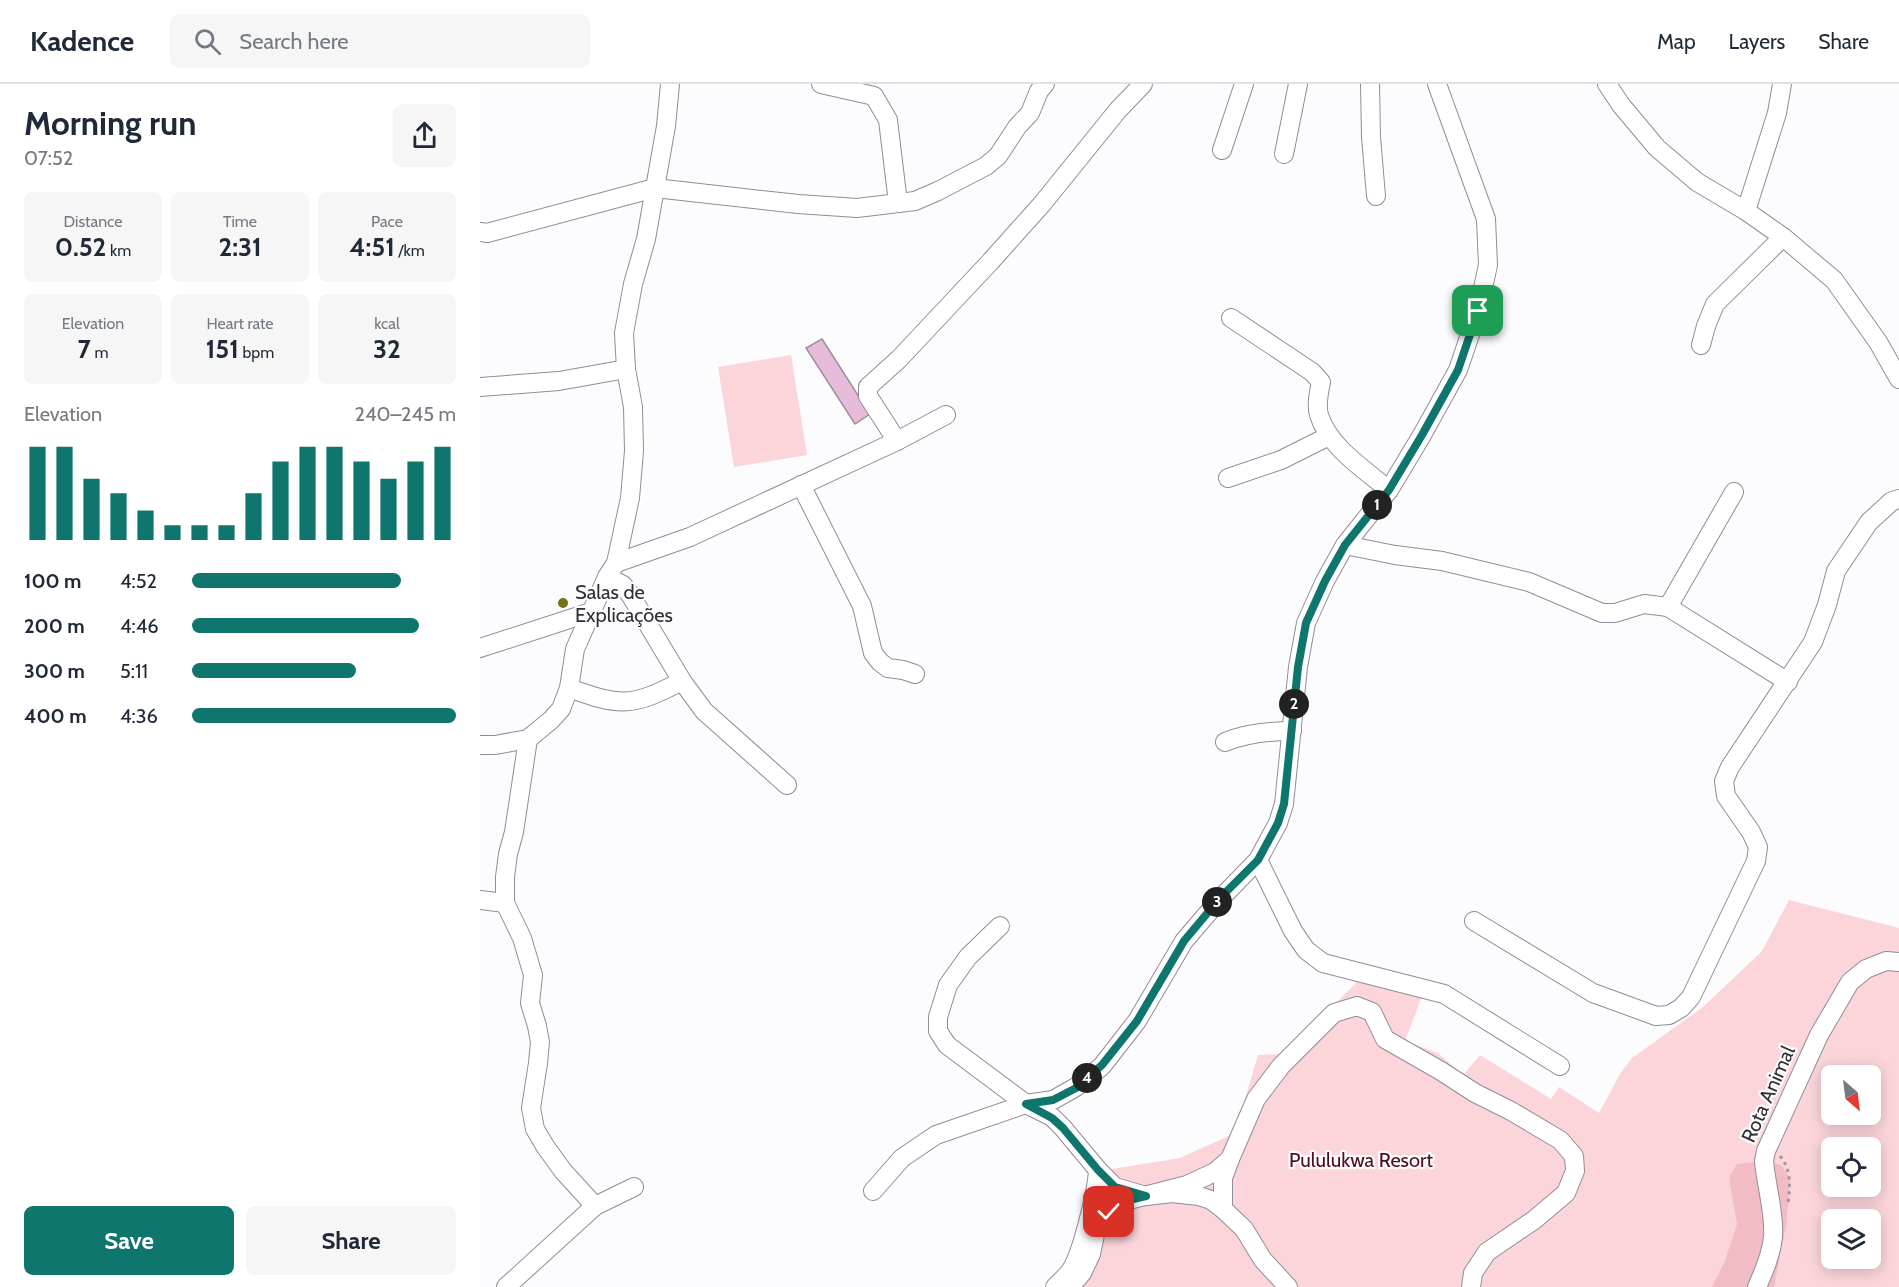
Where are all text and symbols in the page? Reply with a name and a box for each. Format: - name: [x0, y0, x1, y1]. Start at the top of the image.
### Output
- search box: [170, 14, 590, 68]
- text: Kadence: [30, 24, 134, 58]
- icon: search: [191, 25, 224, 58]
- text: Search here: [239, 28, 349, 55]
- text: Map: [1657, 29, 1696, 54]
- text: Layers: [1729, 29, 1785, 54]
- text: Share: [1818, 29, 1869, 54]
- text: Morning run: [24, 103, 196, 143]
- button: share: [393, 104, 456, 167]
- text: 07:52: [24, 146, 73, 170]
- text: Distance: [64, 212, 122, 231]
- text: Time: [223, 212, 257, 231]
- text: Pace: [371, 212, 403, 231]
- text: 0.52: [55, 231, 106, 263]
- text: 2:31: [218, 231, 262, 263]
- text: 4:51: [349, 231, 395, 263]
- text: km: [106, 241, 131, 260]
- text: /km: [395, 241, 425, 260]
- pin: [1452, 285, 1503, 336]
- icon: arrive: [1461, 294, 1494, 327]
- text: Elevation: [62, 314, 124, 333]
- text: Heart rate: [207, 314, 273, 333]
- text: kcal: [374, 314, 400, 333]
- text: 7: [78, 333, 91, 365]
- text: 151: [206, 333, 239, 365]
- text: 32: [373, 333, 401, 365]
- text: m: [91, 343, 108, 362]
- text: bpm: [239, 343, 274, 362]
- text: Elevation: [24, 402, 102, 426]
- text: 240–245 m: [355, 402, 456, 426]
- pin: 1: [1362, 490, 1392, 520]
- text: 1: [1374, 495, 1380, 514]
- text: 100 m: [24, 569, 82, 593]
- text: 4:52: [120, 569, 157, 593]
- place label: Salas de Explicações: [575, 580, 673, 627]
- marker: Salas de Explicações: [556, 596, 570, 610]
- text: 200 m: [24, 614, 85, 638]
- text: 4:46: [120, 614, 159, 638]
- text: 300 m: [24, 659, 85, 683]
- text: 5:11: [120, 659, 148, 683]
- pin: 2: [1279, 689, 1309, 719]
- text: 2: [1290, 694, 1298, 713]
- text: 400 m: [24, 704, 87, 728]
- text: 4:36: [120, 704, 158, 728]
- pin: 3: [1202, 887, 1232, 917]
- text: 3: [1213, 892, 1221, 911]
- street label: Rota Animal: [1736, 1042, 1800, 1146]
- pin: 4: [1072, 1063, 1102, 1093]
- north arrow: [1821, 1065, 1881, 1125]
- map controls: [1821, 1065, 1881, 1269]
- text: 4: [1082, 1068, 1092, 1087]
- button: locate: [1821, 1137, 1881, 1197]
- park label: Pululukwa Resort: [1289, 1148, 1433, 1172]
- pin: [1083, 1186, 1134, 1237]
- icon: check: [1092, 1195, 1125, 1228]
- button: Save: [24, 1206, 234, 1275]
- button: Share: [246, 1206, 456, 1275]
- button: layers: [1821, 1209, 1881, 1269]

